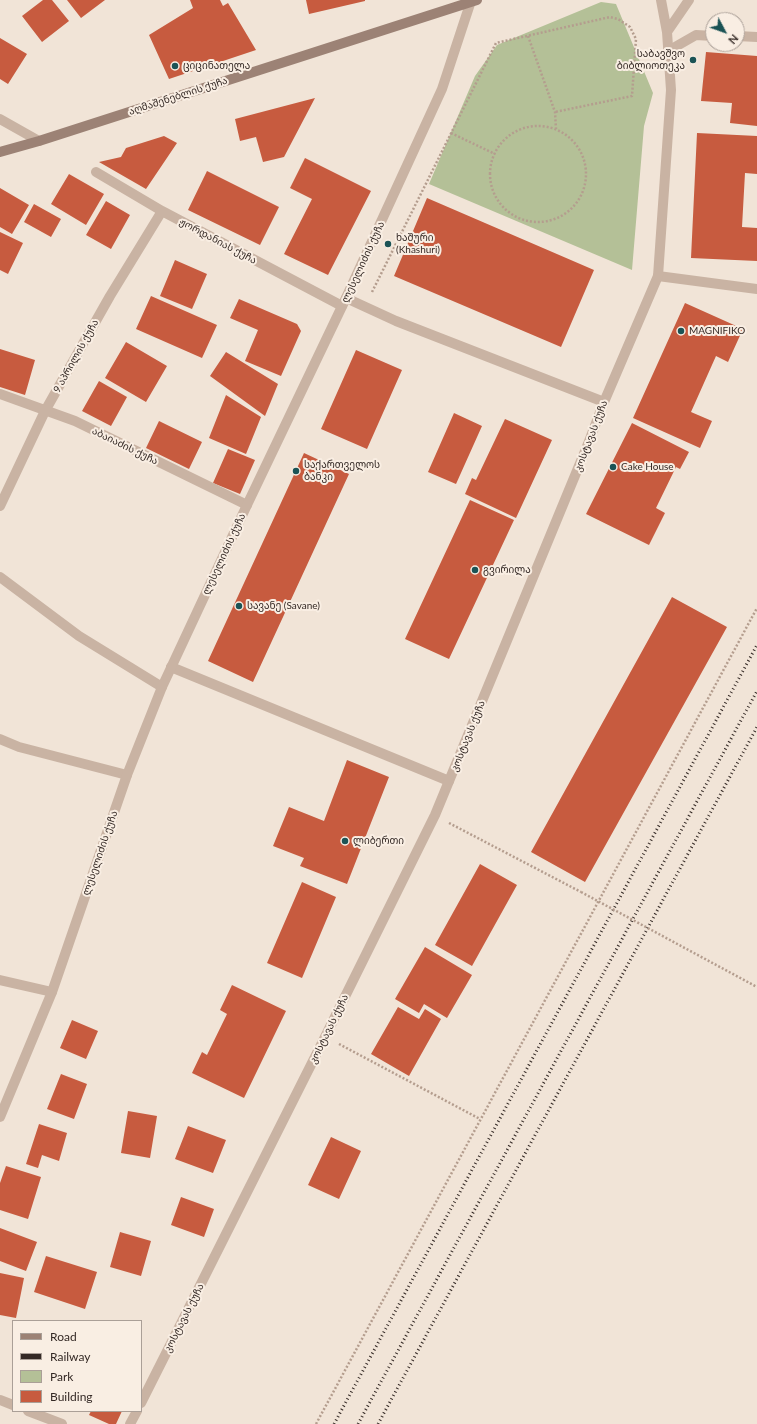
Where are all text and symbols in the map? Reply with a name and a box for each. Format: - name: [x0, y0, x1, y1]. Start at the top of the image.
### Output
- north arrow: [705, 12, 745, 52]
- text: N: [726, 32, 741, 47]
- place label: საბავშვო ბიბლიოთეკა: [617, 48, 685, 72]
- marker: საბავშვო ბიბლიოთეკა: [688, 55, 698, 65]
- place label: ციცინათელა: [183, 60, 250, 72]
- marker: ციცინათელა: [170, 61, 180, 71]
- street label: აღმაშენებლის ქუჩა: [127, 74, 229, 118]
- street label: ჟორდანიას ქუჩა: [177, 216, 259, 266]
- street label: ლესელიძის ქუჩა: [339, 219, 387, 305]
- place label: ხაშური (Khashuri): [396, 232, 440, 256]
- marker: ხაშური (Khashuri): [383, 239, 393, 249]
- street label: 9 აპრილის ქუჩა: [51, 317, 101, 395]
- place label: MAGNIFIKO: [689, 325, 745, 337]
- marker: MAGNIFIKO: [676, 326, 686, 336]
- street label: კოსტავას ქუჩა: [572, 398, 610, 474]
- street label: აბაიაძის ქუჩა: [90, 425, 160, 467]
- place label: საქართველოს ბანკი: [304, 459, 380, 482]
- place label: Cake House: [621, 461, 674, 473]
- marker: Cake House: [608, 462, 618, 472]
- marker: საქართველოს ბანკი: [291, 466, 301, 476]
- street label: ლესელიძის ქუჩა: [200, 511, 248, 597]
- place label: გვირილა: [483, 564, 531, 576]
- marker: გვირილა: [470, 565, 480, 575]
- place label: სავანე (Savane): [247, 600, 320, 612]
- marker: სავანე (Savane): [234, 601, 244, 611]
- street label: კოსტავას ქუჩა: [448, 699, 488, 773]
- street label: ლესელიძის ქუჩა: [80, 809, 120, 897]
- place label: ლიბერთი: [353, 835, 404, 847]
- marker: ლიბერთი: [340, 836, 350, 846]
- street label: კოსტავას ქუჩა: [307, 992, 351, 1066]
- street label: კოსტავას ქუჩა: [161, 1282, 207, 1354]
- legend: [12, 1320, 142, 1412]
- text: Road: [50, 1329, 77, 1344]
- text: Railway: [50, 1349, 90, 1364]
- text: Park: [50, 1369, 73, 1384]
- text: Building: [50, 1389, 93, 1404]

